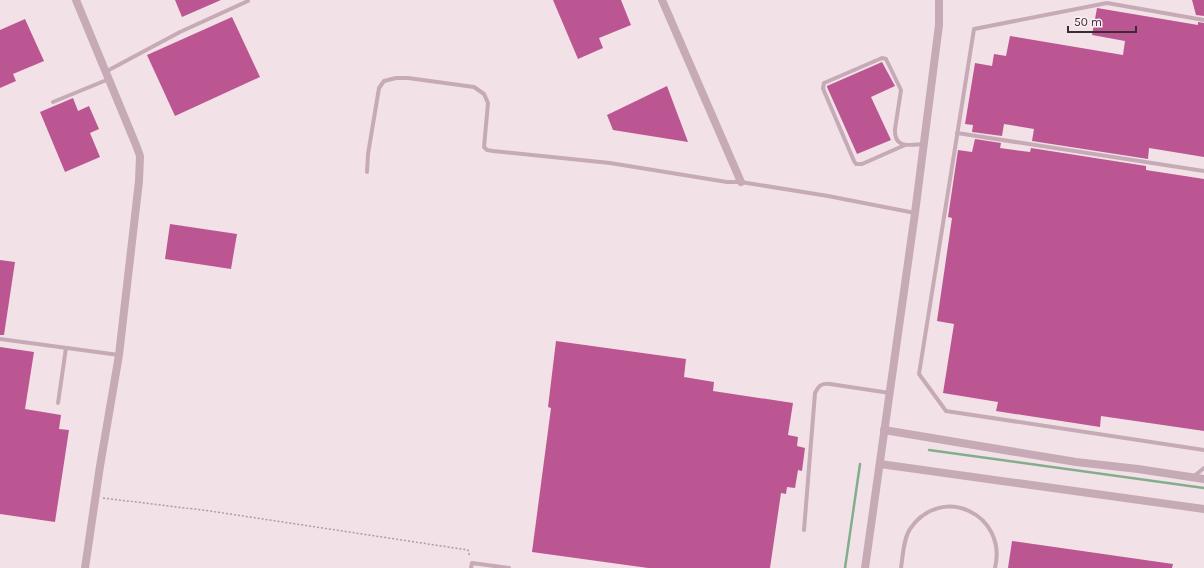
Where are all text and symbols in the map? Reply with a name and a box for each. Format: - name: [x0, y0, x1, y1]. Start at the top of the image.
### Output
- scale bar: [1068, 8, 1136, 34]
- text: 50 m: [1074, 15, 1102, 29]

